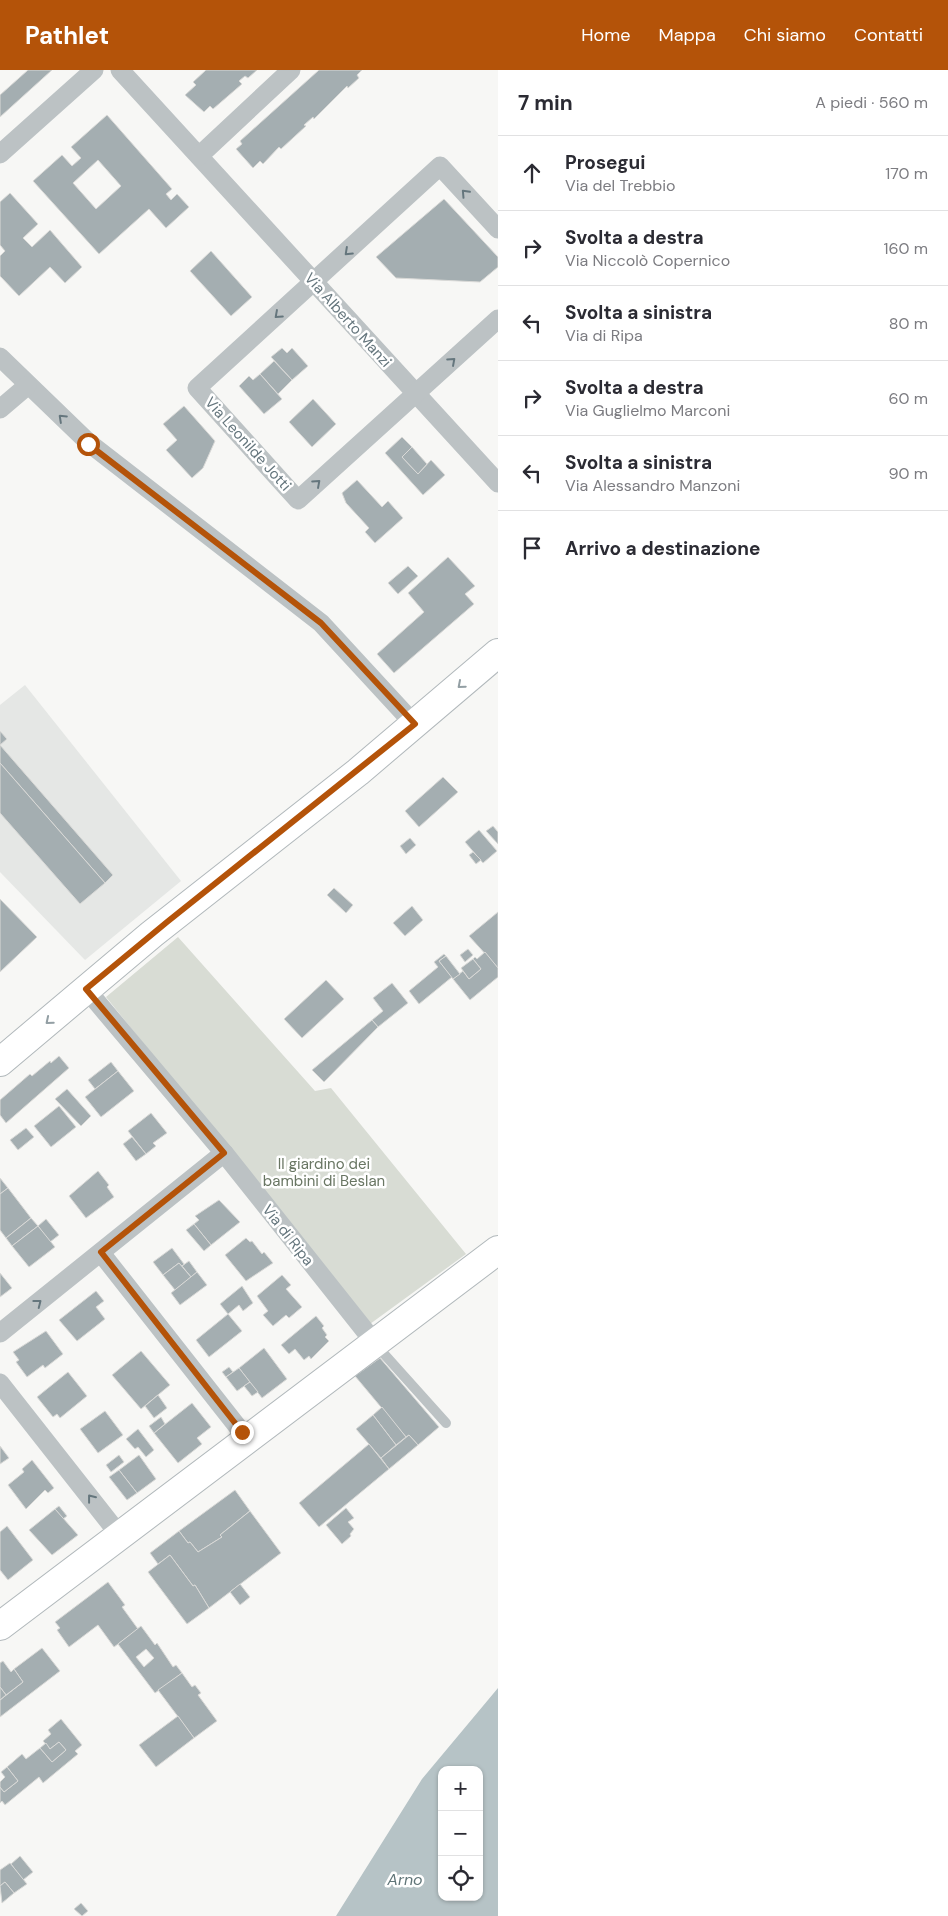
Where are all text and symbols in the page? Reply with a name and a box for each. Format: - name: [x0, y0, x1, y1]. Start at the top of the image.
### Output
- text: Pathlet: [25, 20, 109, 51]
- text: Home: [581, 23, 631, 47]
- text: Mappa: [659, 23, 716, 47]
- text: Chi siamo: [744, 23, 826, 47]
- text: Contatti: [854, 23, 923, 47]
- text: 7 min: [518, 89, 573, 117]
- text: A piedi · 560 m: [815, 92, 928, 113]
- text: Prosegui: [565, 150, 645, 175]
- icon: ahead: [518, 159, 546, 187]
- text: 170 m: [885, 163, 928, 184]
- text: Via del Trebbio: [565, 175, 676, 196]
- one-way arrow: [462, 190, 471, 199]
- text: Svolta a destra: [565, 225, 704, 250]
- icon: right: [518, 234, 546, 262]
- text: 160 m: [884, 238, 928, 259]
- one-way arrow: [344, 246, 353, 255]
- text: Via Niccolò Copernico: [565, 250, 730, 271]
- street label: Via Alberto Manzi: [300, 268, 396, 372]
- text: Svolta a sinistra: [565, 300, 712, 325]
- one-way arrow: [274, 309, 283, 318]
- icon: left: [518, 309, 546, 337]
- text: 80 m: [889, 313, 928, 334]
- text: Via di Ripa: [565, 325, 643, 346]
- one-way arrow: [446, 358, 455, 367]
- text: Svolta a destra: [565, 375, 704, 400]
- icon: right: [518, 384, 546, 412]
- text: 60 m: [888, 388, 928, 409]
- street label: Via Leonilde Jotti: [201, 393, 295, 495]
- text: Via Guglielmo Marconi: [565, 400, 730, 421]
- one-way arrow: [58, 415, 67, 424]
- route start: [77, 433, 100, 456]
- text: Svolta a sinistra: [565, 450, 712, 475]
- icon: left: [518, 459, 546, 487]
- text: 90 m: [888, 463, 928, 484]
- text: Via Alessandro Manzoni: [565, 475, 740, 496]
- one-way arrow: [311, 479, 320, 488]
- icon: arrive: [518, 534, 546, 562]
- text: Arrivo a destinazione: [565, 536, 760, 561]
- one-way arrow: [458, 680, 467, 688]
- one-way arrow: [46, 1015, 55, 1023]
- park label: Il giardino dei bambini di Beslan: [263, 1154, 385, 1191]
- street label: Via di Ripa: [258, 1200, 318, 1270]
- one-way arrow: [32, 1300, 41, 1308]
- route end: [231, 1421, 254, 1444]
- one-way arrow: [89, 1495, 97, 1504]
- map controls: [438, 1766, 483, 1901]
- button: +: [438, 1766, 483, 1811]
- button: −: [438, 1811, 483, 1856]
- button: locate: [438, 1856, 483, 1901]
- water label: Arno: [386, 1869, 423, 1890]

